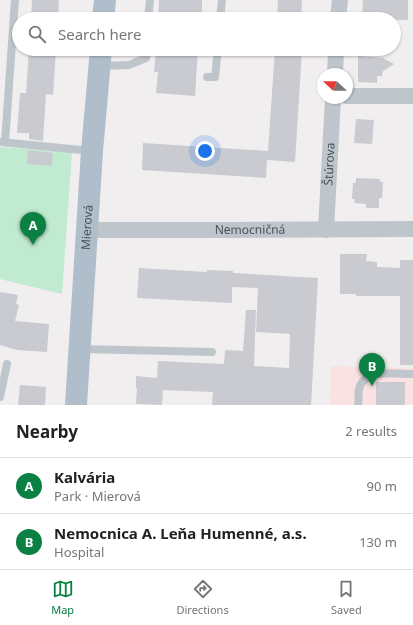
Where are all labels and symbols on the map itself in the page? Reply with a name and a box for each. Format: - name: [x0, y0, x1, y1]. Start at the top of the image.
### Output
- north arrow: [317, 68, 353, 104]
- your location: [195, 141, 215, 161]
- street label: Štúrova: [319, 142, 339, 186]
- street label: Mierová: [77, 204, 97, 250]
- pin: A: [20, 212, 46, 245]
- street label: Nemocničná: [215, 221, 285, 238]
- pin: B: [359, 353, 385, 386]

